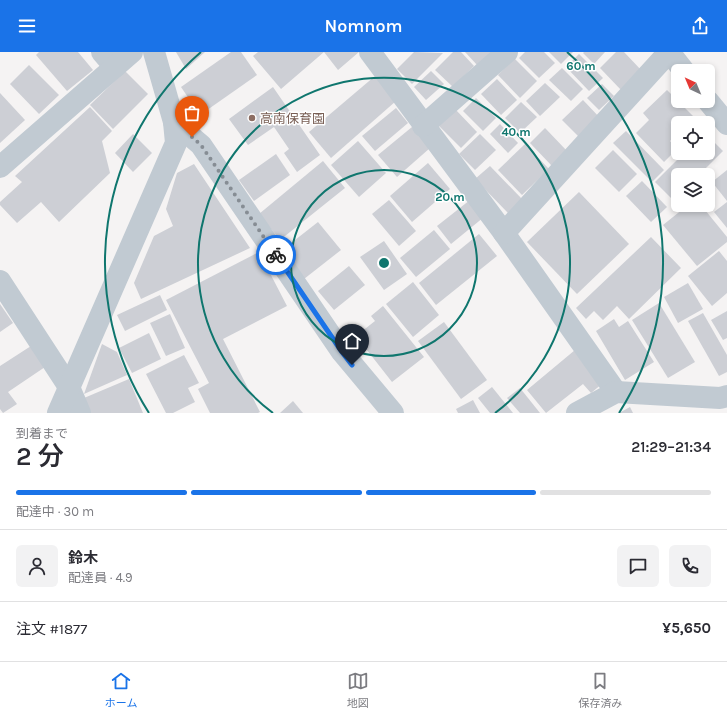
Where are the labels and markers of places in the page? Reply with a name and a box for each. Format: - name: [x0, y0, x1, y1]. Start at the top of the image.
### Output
- pin: [175, 96, 209, 137]
- place label: 高南保育園: [260, 111, 325, 126]
- marker: 高南保育園: [247, 113, 257, 123]
- centre of rings: [377, 256, 391, 270]
- pin: [335, 324, 369, 365]

